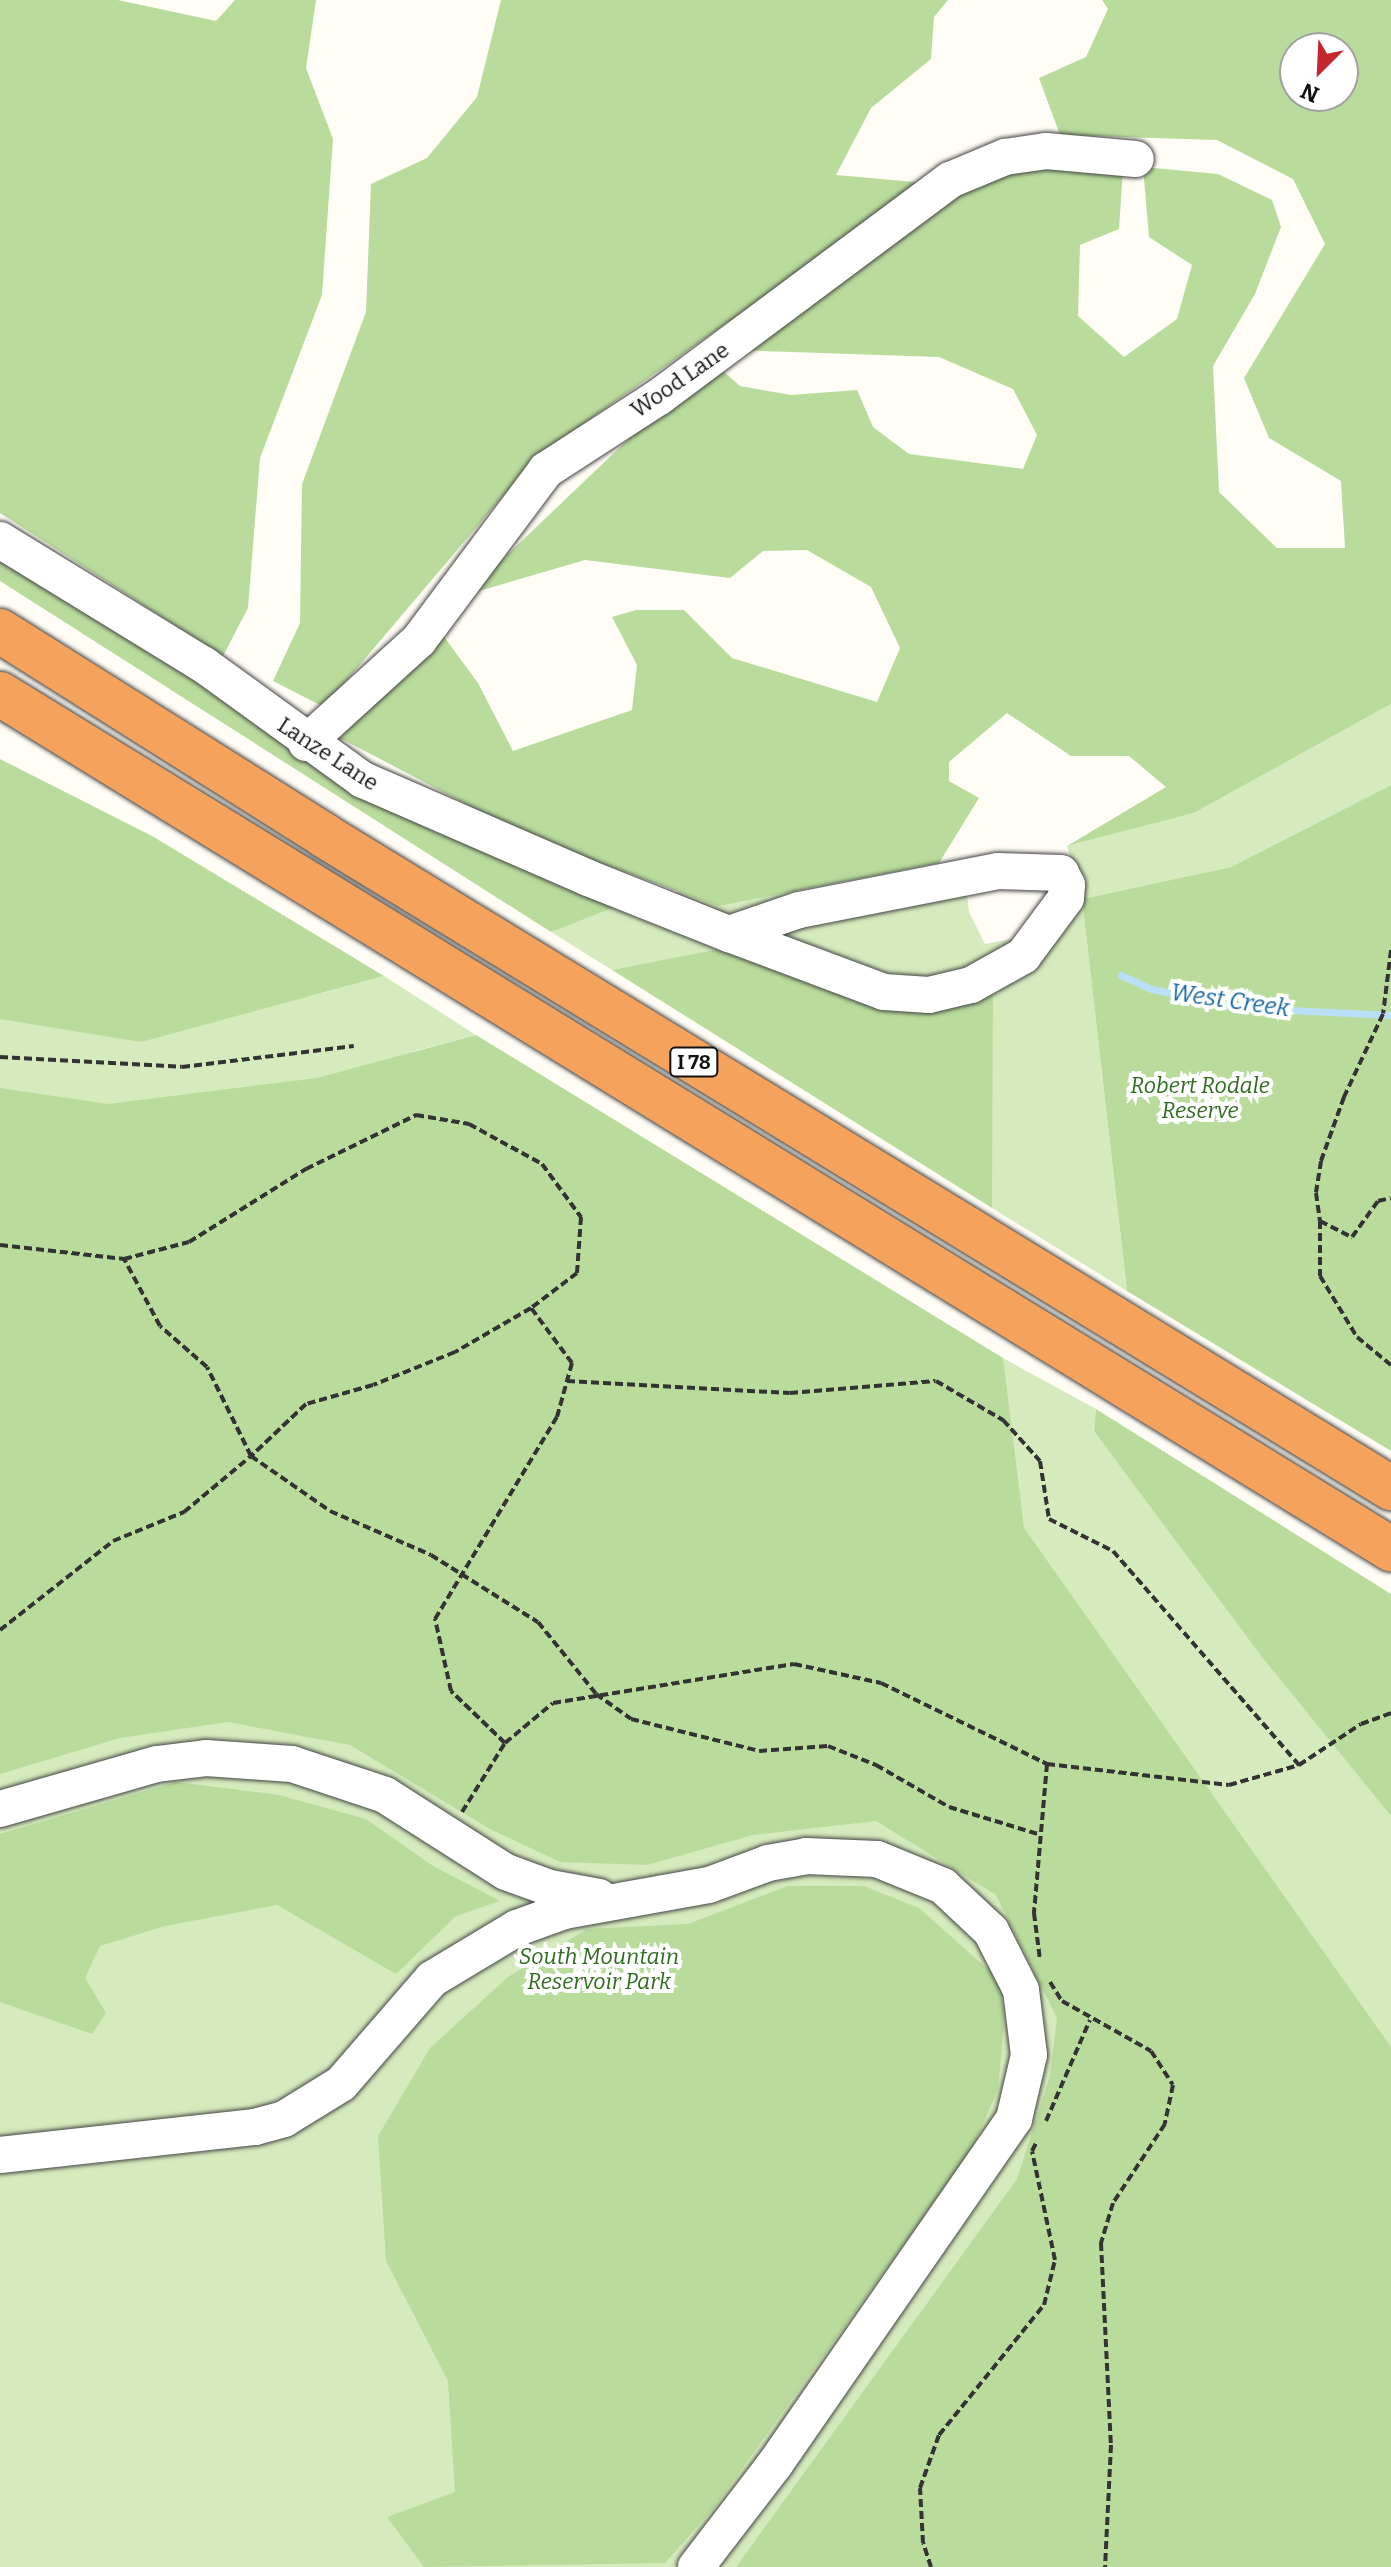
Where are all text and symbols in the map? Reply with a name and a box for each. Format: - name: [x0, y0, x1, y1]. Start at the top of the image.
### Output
- north arrow: [1279, 32, 1359, 112]
- text: N: [1297, 77, 1323, 108]
- street label: Wood Lane: [626, 337, 734, 423]
- street label: Lanze Lane: [273, 712, 383, 796]
- water label: West Creek: [1169, 978, 1291, 1024]
- road number: I 78: [668, 1046, 720, 1078]
- park label: Robert Rodale Reserve: [1130, 1072, 1270, 1124]
- park label: South Mountain Reservoir Park: [519, 1943, 679, 1994]

